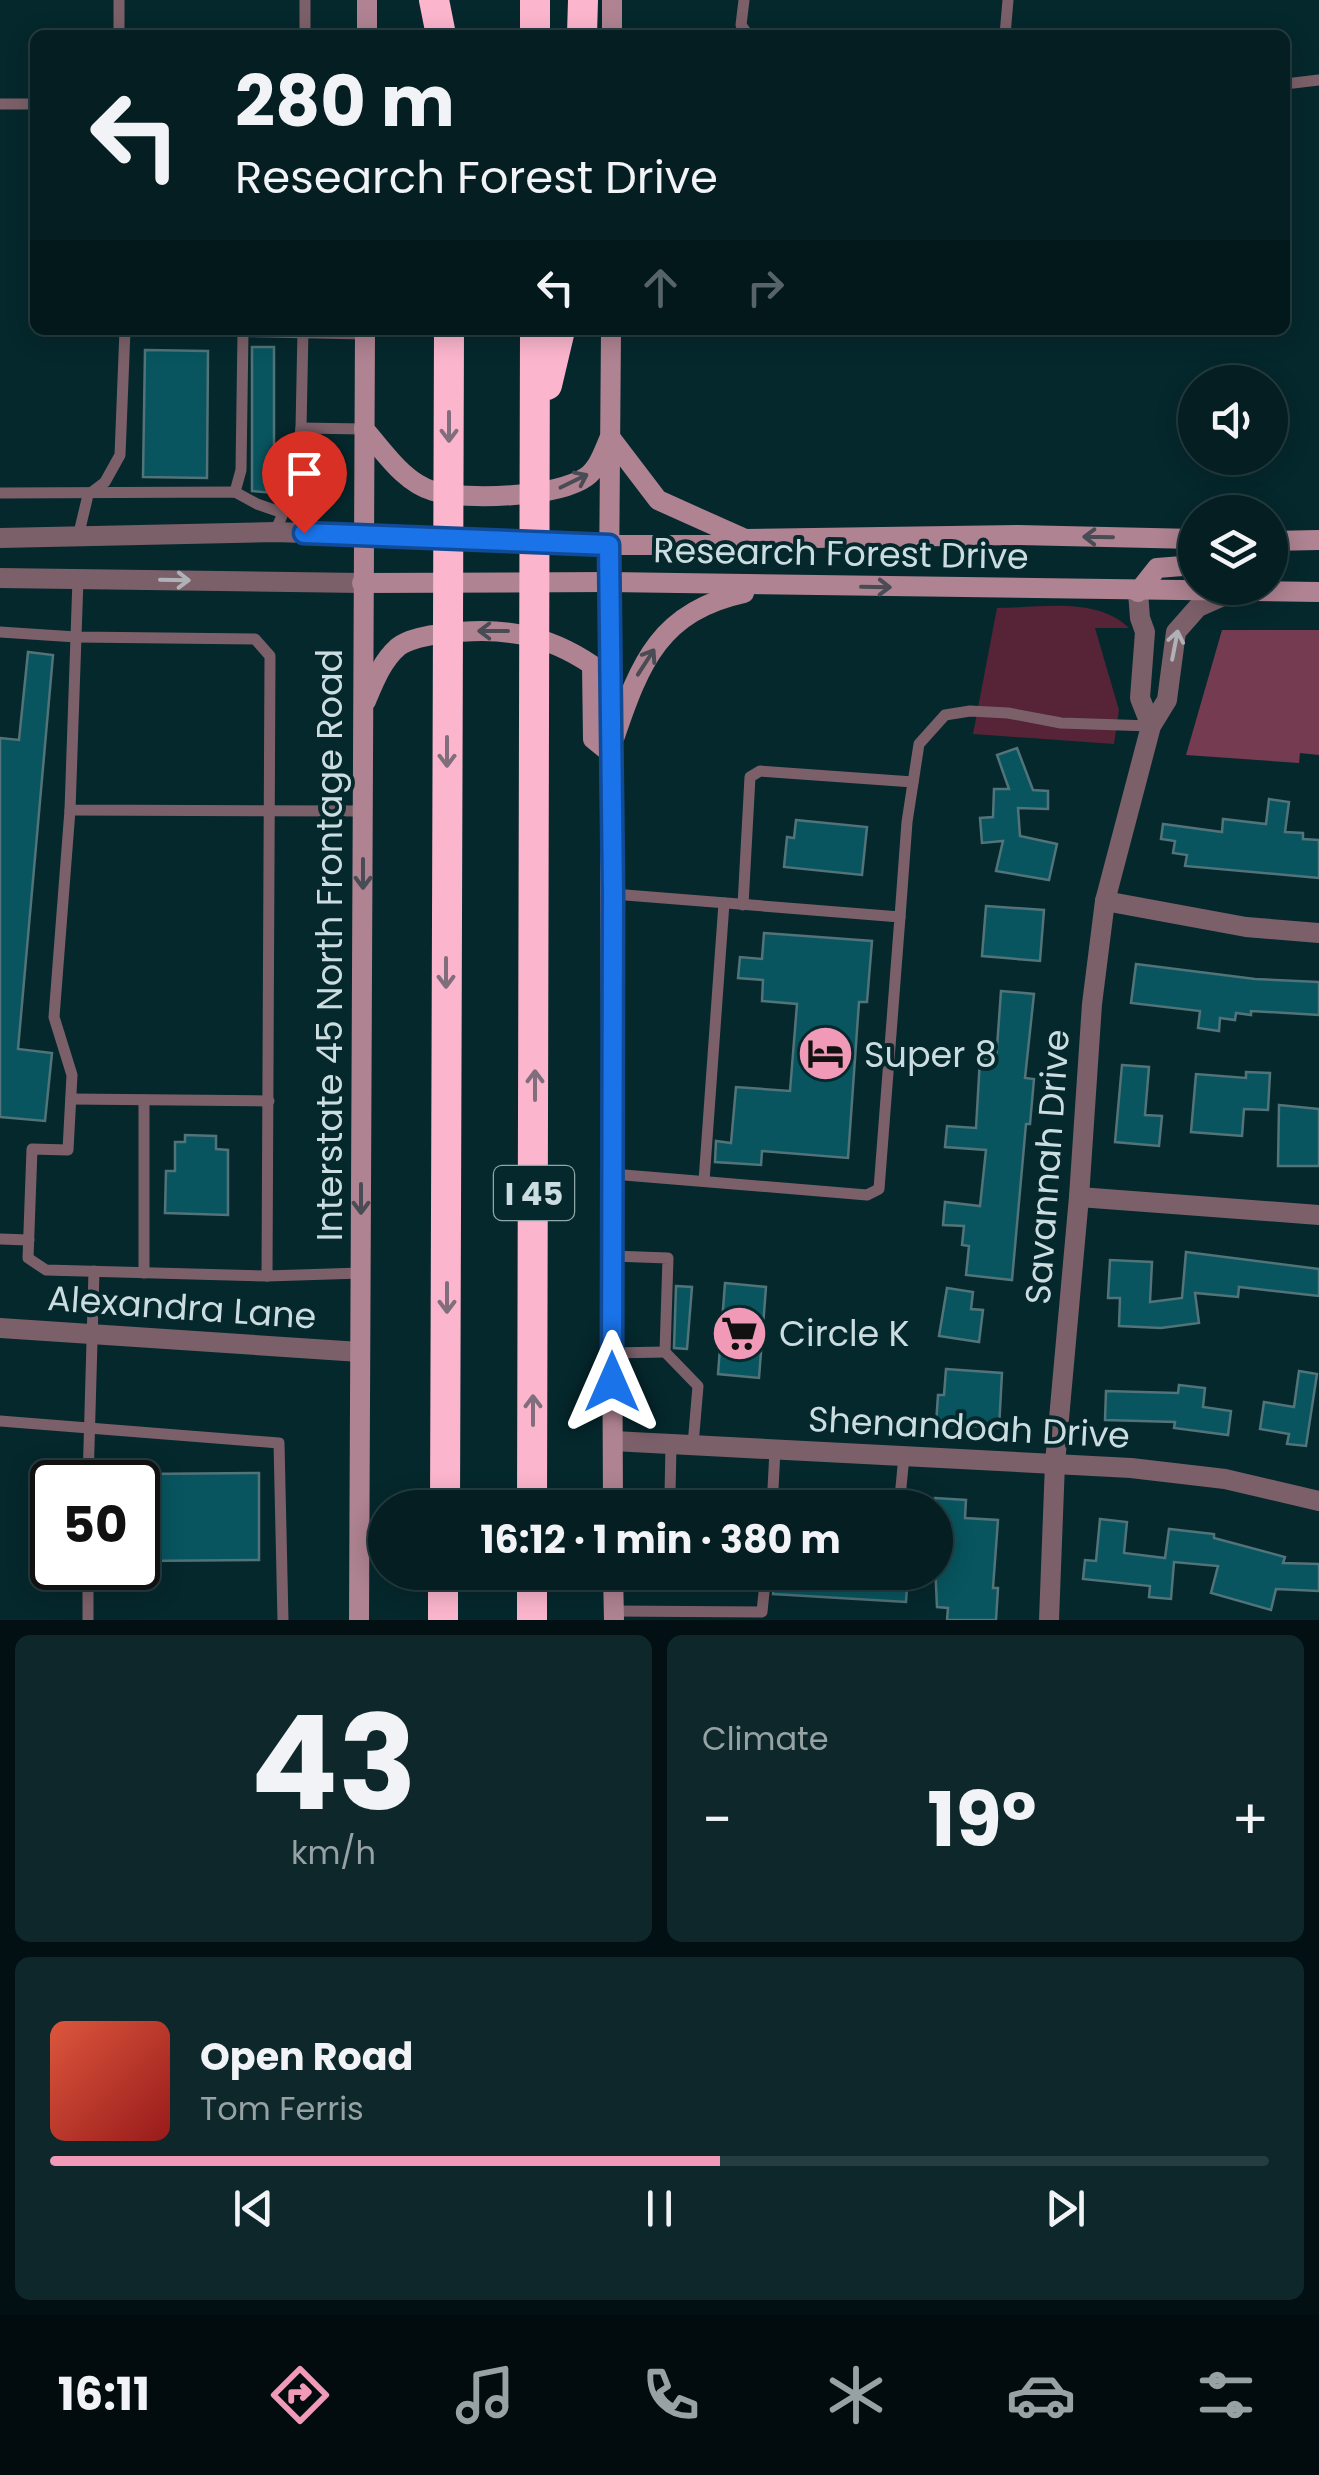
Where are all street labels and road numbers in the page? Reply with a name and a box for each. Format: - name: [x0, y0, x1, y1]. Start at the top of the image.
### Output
- street label: Research Forest Drive: [653, 525, 1029, 581]
- street label: Interstate 45 North Frontage Road: [305, 649, 354, 1241]
- street label: Savannah Drive: [1013, 1028, 1081, 1306]
- road number: I 45: [494, 1166, 574, 1220]
- street label: Alexandra Lane: [46, 1273, 318, 1341]
- street label: Shenandoah Drive: [807, 1394, 1131, 1460]

